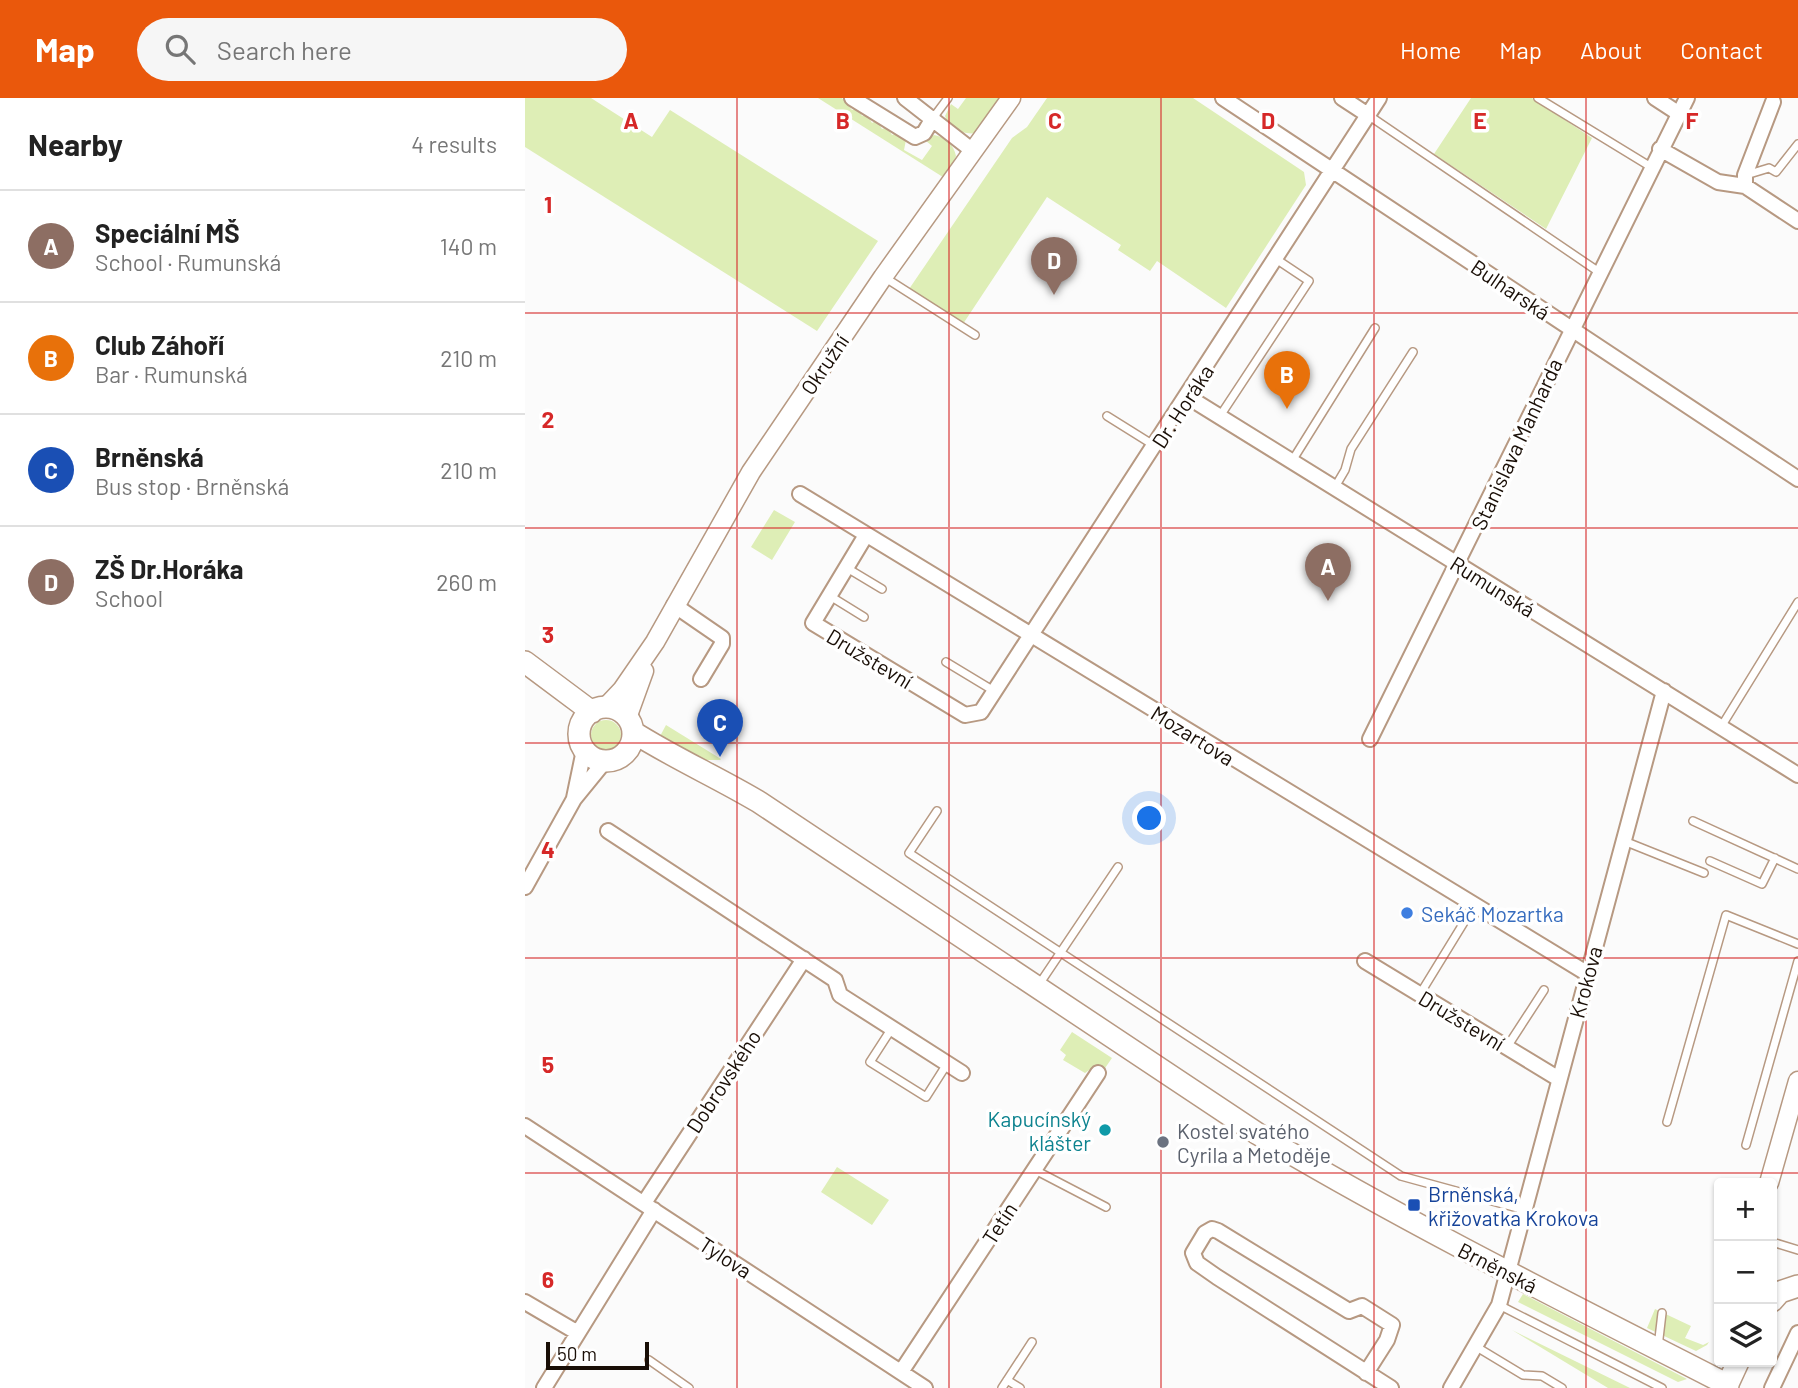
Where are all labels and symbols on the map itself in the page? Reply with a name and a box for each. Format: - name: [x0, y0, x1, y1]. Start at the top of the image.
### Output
- text: A: [623, 106, 639, 134]
- text: B: [836, 106, 850, 134]
- text: C: [1048, 106, 1062, 134]
- text: D: [1261, 106, 1275, 134]
- text: E: [1473, 106, 1487, 134]
- text: F: [1686, 106, 1699, 134]
- text: 1: [544, 190, 552, 218]
- pin: D: [1031, 237, 1077, 295]
- street label: Bulharská: [1467, 254, 1555, 324]
- street label: Okružní: [795, 329, 854, 399]
- pin: B: [1264, 351, 1310, 409]
- street label: Stanislava Manharda: [1465, 354, 1567, 534]
- street label: Dr. Horáka: [1146, 360, 1218, 452]
- text: 2: [542, 405, 554, 433]
- pin: A: [1305, 543, 1351, 601]
- street label: Rumunská: [1446, 550, 1540, 622]
- text: 3: [542, 620, 554, 648]
- street label: Družstevní: [823, 623, 918, 694]
- pin: C: [697, 699, 743, 757]
- street label: Mozartova: [1147, 700, 1239, 770]
- your location: [1132, 801, 1166, 835]
- text: 4: [541, 835, 555, 863]
- place label: Sekáč Mozartka: [1421, 901, 1564, 926]
- marker: Sekáč Mozartka: [1399, 905, 1415, 921]
- street label: Krokova: [1563, 943, 1607, 1021]
- street label: Družstevní: [1415, 985, 1510, 1056]
- street label: Dobrovského: [680, 1025, 766, 1137]
- text: 5: [542, 1050, 554, 1078]
- place label: Kapucínský klášter: [988, 1106, 1091, 1155]
- place label: Kostel svatého Cyrila a Metoděje: [1177, 1118, 1331, 1167]
- marker: Kapucínský klášter: [1097, 1122, 1113, 1138]
- marker: Kostel svatého Cyrila a Metoděje: [1155, 1134, 1171, 1150]
- place label: Brněnská, křižovatka Krokova: [1428, 1181, 1599, 1230]
- street label: Tetín: [976, 1197, 1022, 1249]
- marker: Brněnská, křižovatka Krokova: [1406, 1197, 1422, 1213]
- street label: Tylova: [695, 1231, 757, 1283]
- street label: Brněnská: [1454, 1236, 1542, 1298]
- text: 6: [542, 1265, 554, 1293]
- scale bar: [546, 1339, 649, 1371]

